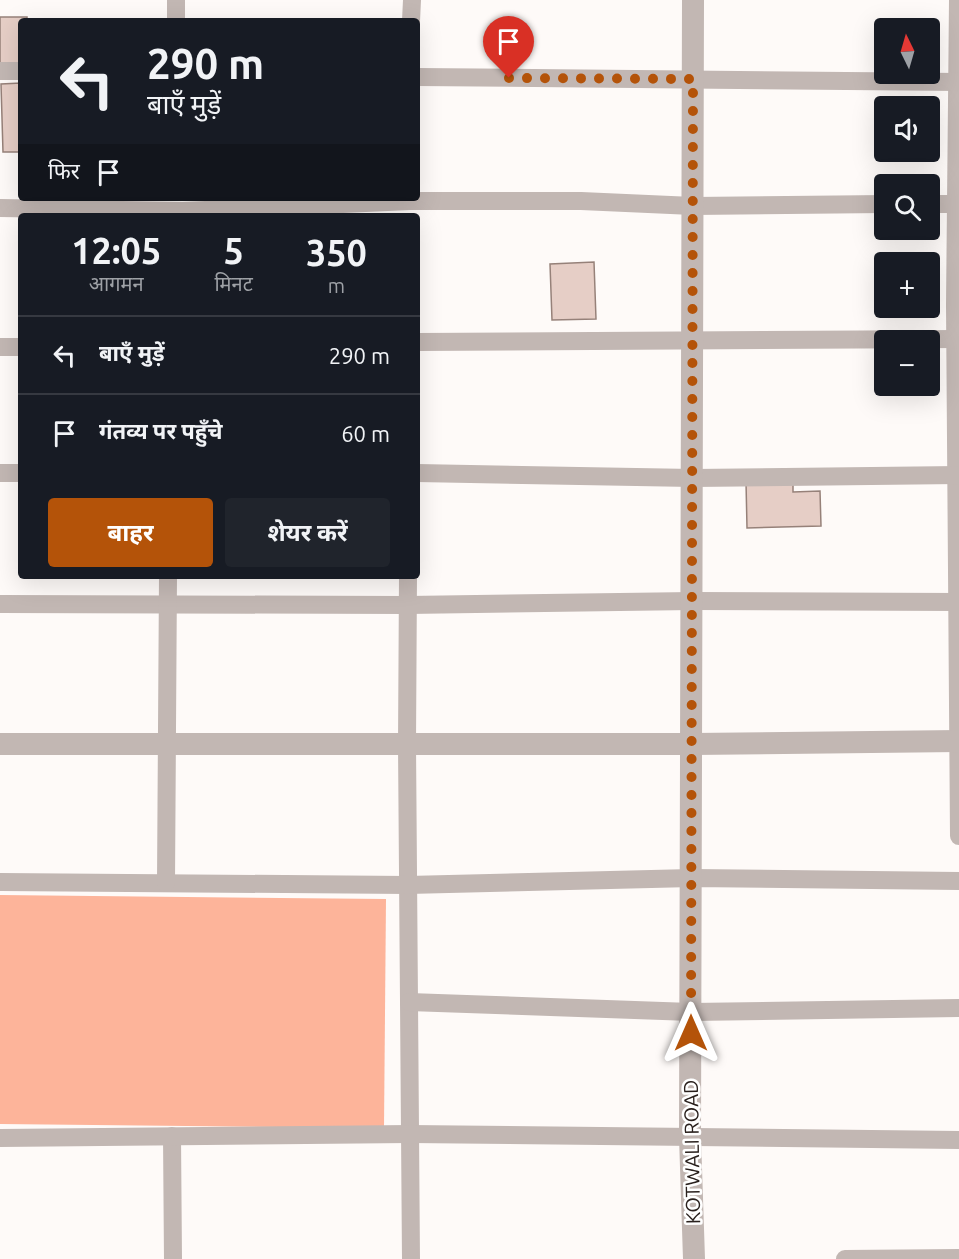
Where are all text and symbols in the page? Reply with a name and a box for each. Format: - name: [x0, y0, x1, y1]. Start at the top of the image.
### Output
- pin: [483, 16, 534, 78]
- north arrow: [874, 18, 940, 84]
- map controls: [874, 18, 940, 396]
- icon: arrive: [492, 25, 525, 58]
- text: 290 m: [147, 40, 264, 87]
- icon: left: [48, 42, 126, 120]
- text: बाएँ मुड़ें: [147, 89, 221, 119]
- button: sound: [874, 96, 940, 162]
- icon: arrive: [92, 156, 125, 189]
- text: फिर: [48, 158, 80, 183]
- button: search: [874, 174, 940, 240]
- text: 12:05: [71, 230, 161, 271]
- text: 5: [223, 230, 244, 271]
- text: 350: [306, 232, 367, 273]
- button: +: [874, 252, 940, 318]
- text: आगमन: [89, 272, 144, 295]
- text: मिनट: [214, 272, 253, 295]
- text: m: [328, 274, 345, 297]
- button: −: [874, 330, 940, 396]
- icon: left: [48, 339, 81, 372]
- text: बाएँ मुड़ें: [99, 340, 165, 365]
- text: 290 m: [329, 343, 390, 368]
- icon: arrive: [48, 417, 81, 450]
- text: गंतव्य पर पहुँचे: [99, 418, 223, 443]
- text: 60 m: [341, 421, 390, 446]
- button: बाहर: [48, 498, 213, 567]
- button: शेयर करें: [225, 498, 390, 567]
- position arrow: [659, 1001, 723, 1065]
- street label: KOTWALI ROAD: [679, 1080, 704, 1224]

